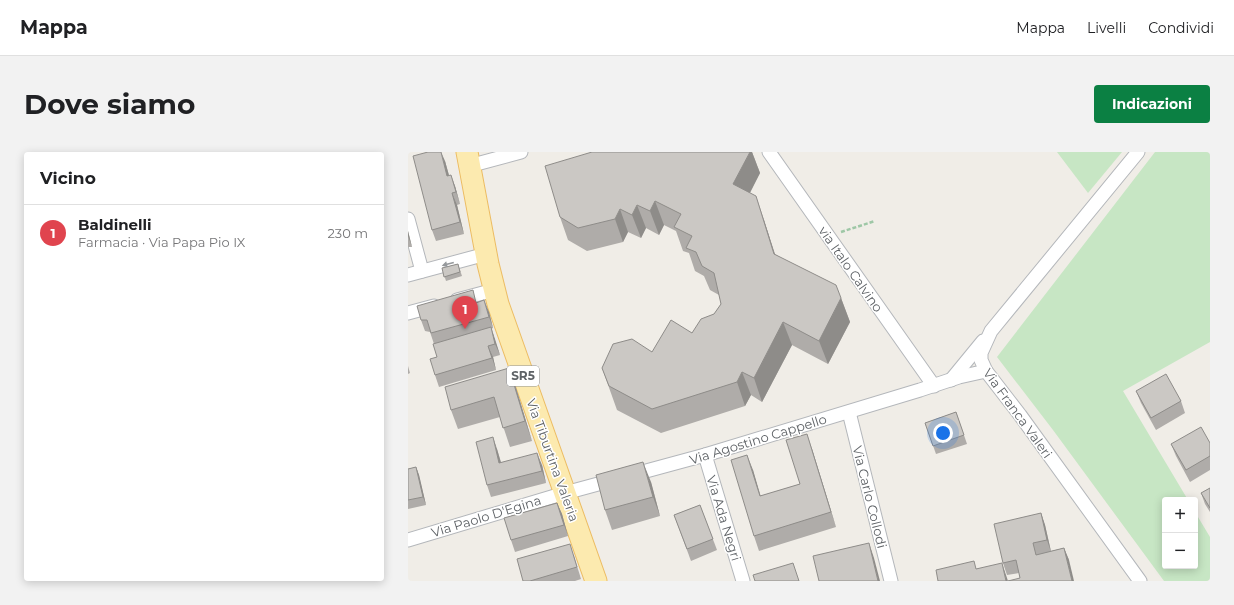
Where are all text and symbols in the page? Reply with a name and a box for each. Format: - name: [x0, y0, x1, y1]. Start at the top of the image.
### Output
- text: Mappa: [20, 16, 88, 39]
- text: Mappa: [1016, 19, 1065, 37]
- text: Livelli: [1087, 19, 1126, 37]
- text: Condividi: [1148, 19, 1214, 37]
- button: Indicazioni: [1094, 85, 1210, 123]
- text: Dove siamo: [24, 87, 195, 121]
- text: Vicino: [40, 168, 96, 188]
- text: Baldinelli: [78, 215, 152, 234]
- street label: via Italo Calvino: [815, 223, 887, 315]
- text: 1: [50, 225, 56, 241]
- text: 230 m: [327, 225, 368, 241]
- text: Farmacia · Via Papa Pio IX: [78, 234, 245, 250]
- one-way arrow: [442, 261, 454, 267]
- pin: 1: [452, 296, 478, 329]
- street label: Via Franca Valeri: [980, 365, 1056, 461]
- road number: SR5: [507, 366, 539, 386]
- street label: Via Tiburtina Valeria: [523, 396, 583, 524]
- street label: Via Agostino Cappello: [687, 411, 829, 467]
- your location: [933, 423, 953, 443]
- street label: Via Carlo Collodi: [850, 444, 890, 550]
- street label: Via Ada Negri: [703, 473, 745, 563]
- street label: Via Paolo D'Egina: [429, 492, 543, 540]
- map controls: [1162, 497, 1198, 569]
- button: +: [1162, 497, 1198, 533]
- button: −: [1162, 533, 1198, 569]

